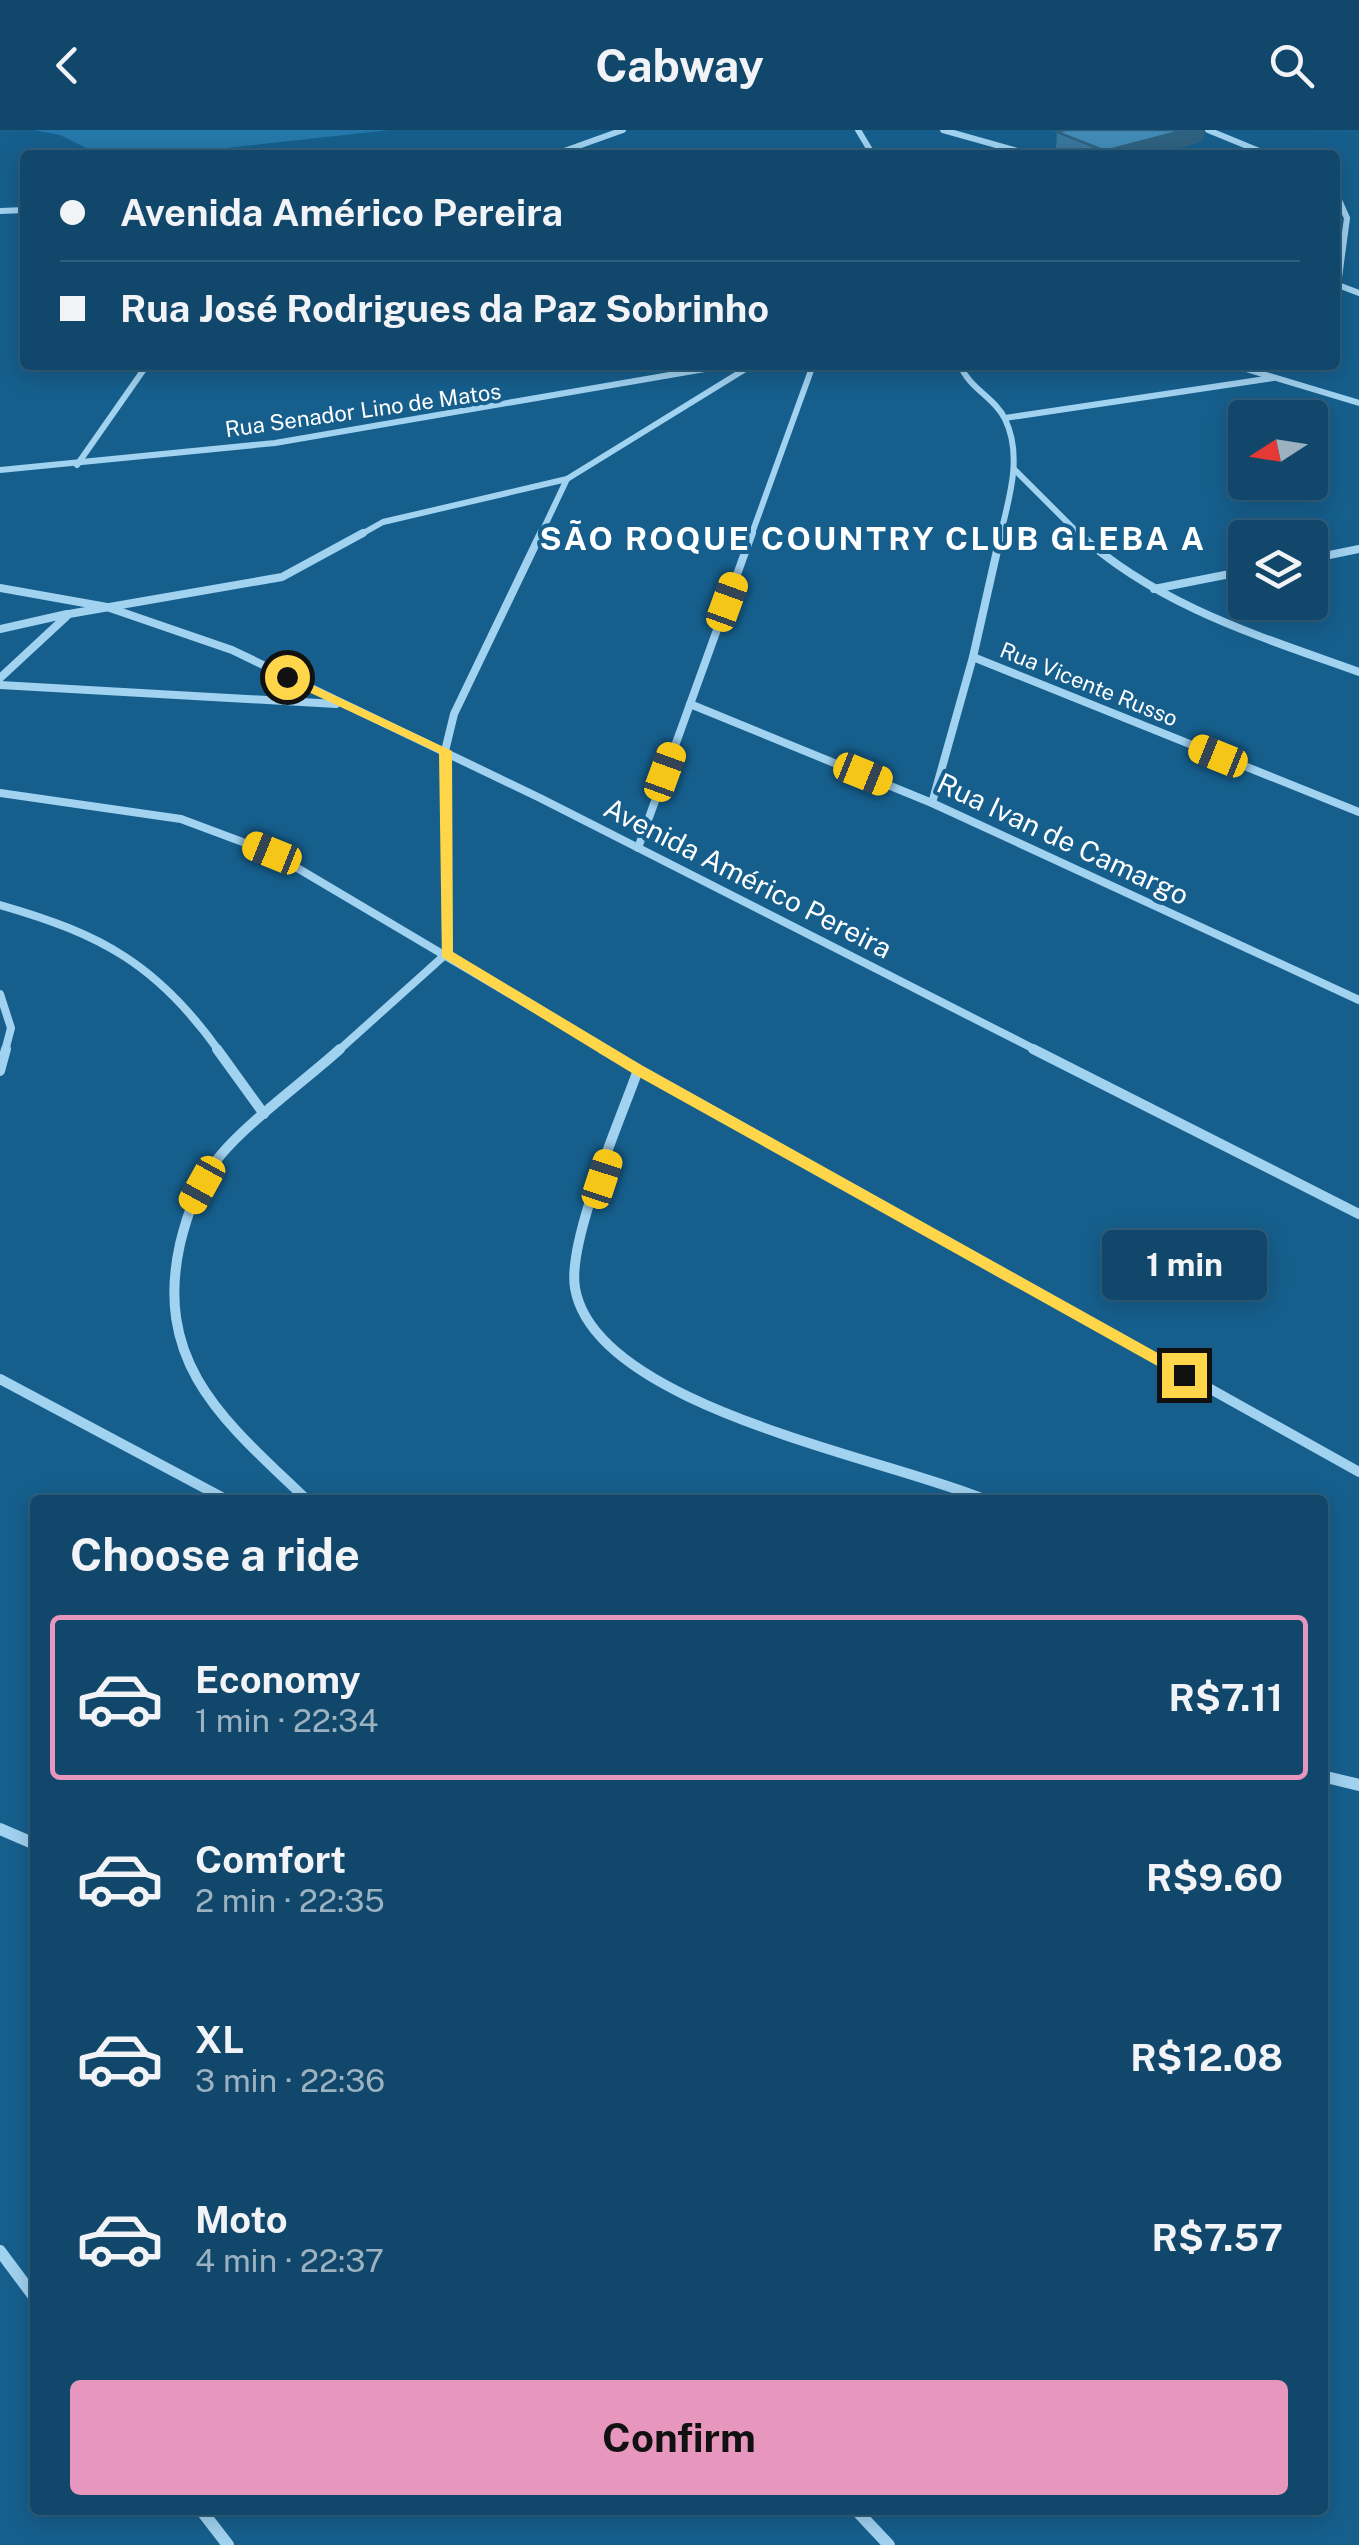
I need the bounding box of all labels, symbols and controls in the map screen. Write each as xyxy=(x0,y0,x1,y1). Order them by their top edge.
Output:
icon: back xyxy=(40,38,95,93)
icon: search xyxy=(1264,38,1319,93)
text: Cabway xyxy=(595,39,764,92)
text: Avenida Américo Pereira xyxy=(120,190,563,235)
text: Rua José Rodrigues da Paz Sobrinho xyxy=(120,286,769,331)
street label: Rua Senador Lino de Matos xyxy=(223,378,503,442)
north arrow xyxy=(1228,400,1328,500)
map controls xyxy=(1228,400,1328,620)
district label: SÃO ROQUE COUNTRY CLUB GLEBA A xyxy=(540,519,1206,557)
button: layers xyxy=(1228,520,1328,620)
car xyxy=(703,569,751,635)
street label: Rua Vicente Russo xyxy=(996,636,1182,732)
route start xyxy=(265,655,310,700)
car xyxy=(1185,731,1251,781)
car xyxy=(641,739,689,805)
car xyxy=(830,749,896,799)
street label: Rua Ivan de Camargo xyxy=(932,766,1194,911)
street label: Avenida Américo Pereira xyxy=(599,791,898,965)
car xyxy=(239,828,305,878)
car xyxy=(578,1146,626,1212)
car xyxy=(174,1151,230,1219)
callout: 1 min xyxy=(1102,1230,1266,1300)
text: 1 min xyxy=(1146,1246,1223,1283)
route end xyxy=(1162,1353,1207,1398)
text: Choose a ride xyxy=(70,1528,360,1581)
icon: car xyxy=(75,1653,165,1743)
text: Economy xyxy=(195,1657,361,1702)
text: R$7.11 xyxy=(1168,1675,1283,1720)
text: 1 min · 22:34 xyxy=(195,1702,378,1739)
icon: car xyxy=(75,1833,165,1923)
text: Comfort xyxy=(195,1837,346,1882)
text: R$9.60 xyxy=(1146,1855,1283,1900)
text: 2 min · 22:35 xyxy=(195,1882,385,1919)
icon: car xyxy=(75,2013,165,2103)
text: XL xyxy=(195,2017,244,2062)
text: R$12.08 xyxy=(1130,2035,1283,2080)
text: 3 min · 22:36 xyxy=(195,2062,385,2099)
icon: car xyxy=(75,2193,165,2283)
text: Moto xyxy=(195,2197,288,2242)
text: R$7.57 xyxy=(1152,2215,1283,2260)
text: 4 min · 22:37 xyxy=(195,2242,384,2279)
button: Confirm xyxy=(70,2380,1288,2495)

